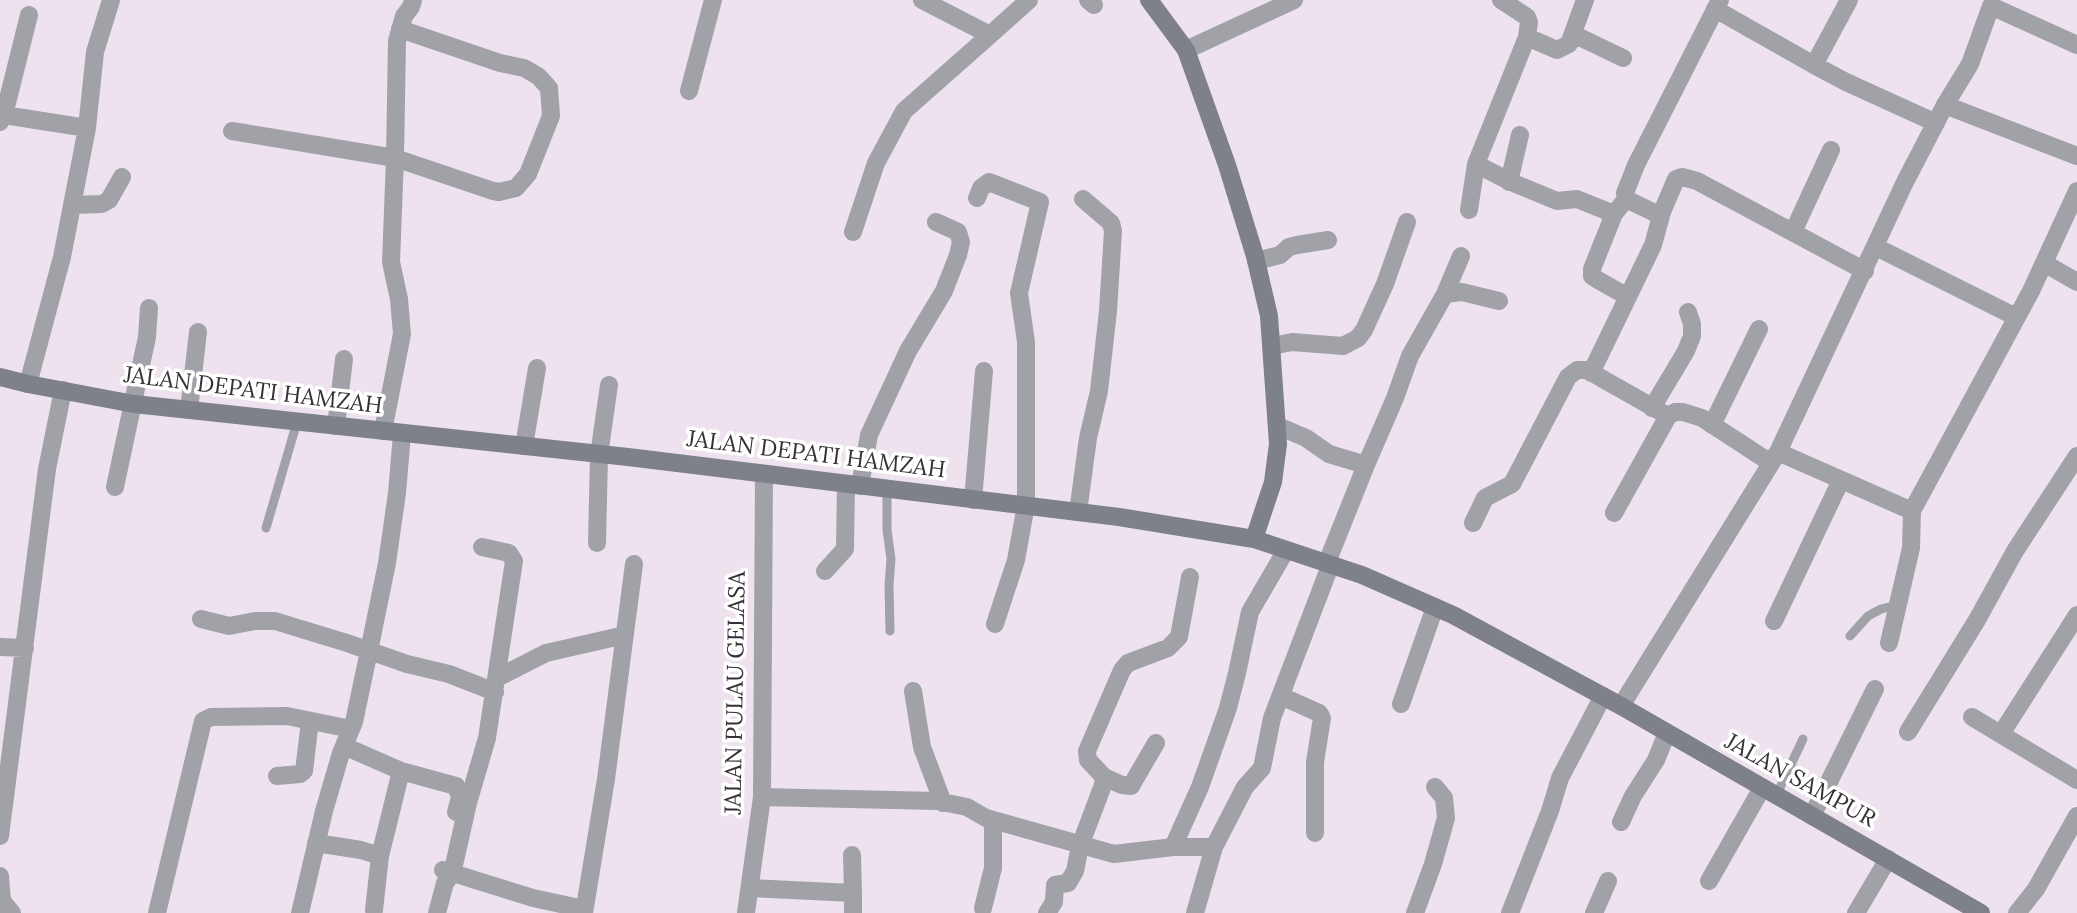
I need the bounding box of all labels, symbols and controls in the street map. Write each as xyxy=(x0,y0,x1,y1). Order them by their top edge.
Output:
street label: JALAN DEPATI HAMZAH xyxy=(122,361,384,421)
street label: JALAN DEPATI HAMZAH xyxy=(685,425,947,485)
street label: JALAN PULAU GELASA xyxy=(720,571,752,815)
street label: JALAN SAMPUR xyxy=(1720,728,1880,834)

